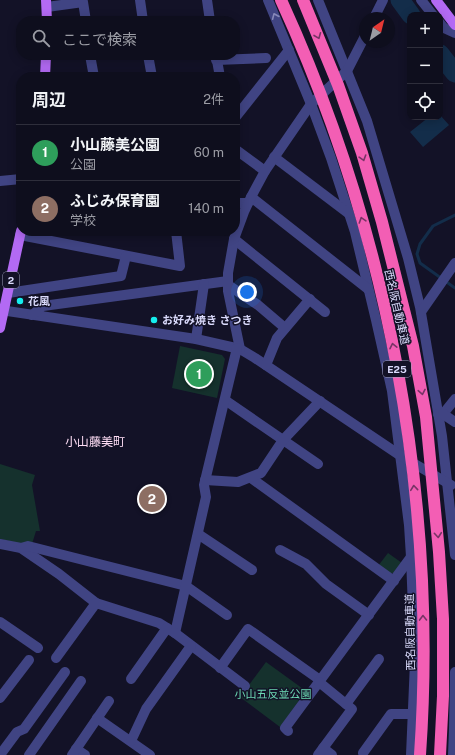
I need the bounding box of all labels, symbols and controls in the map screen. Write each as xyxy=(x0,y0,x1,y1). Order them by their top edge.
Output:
north arrow xyxy=(359,12,395,48)
map controls xyxy=(407,12,443,120)
button: + xyxy=(407,12,443,48)
one-way arrow xyxy=(271,13,279,20)
search box xyxy=(16,16,240,60)
icon: search xyxy=(30,27,52,49)
text: ここで検索 xyxy=(62,31,137,48)
one-way arrow xyxy=(314,32,322,39)
button: − xyxy=(407,48,443,84)
button: locate xyxy=(407,84,443,120)
text: 周辺 xyxy=(32,90,66,110)
text: 2件 xyxy=(203,92,224,107)
text: 小山藤美公園 xyxy=(70,136,160,153)
text: 1 xyxy=(42,145,48,160)
text: 60 m xyxy=(194,145,224,160)
one-way arrow xyxy=(358,154,367,161)
text: 公園 xyxy=(70,157,96,172)
text: ふじみ保育園 xyxy=(70,192,160,209)
text: 2 xyxy=(41,201,49,216)
text: 140 m xyxy=(188,201,224,216)
text: 学校 xyxy=(70,213,96,228)
one-way arrow xyxy=(358,216,367,223)
street label: 西名阪自動車道 xyxy=(382,268,412,346)
road number: 2 xyxy=(3,272,19,288)
your location xyxy=(237,282,257,302)
place label: 花風 xyxy=(28,295,50,307)
marker: 花風 xyxy=(15,296,25,306)
place label: お好み焼き さつき xyxy=(162,314,252,326)
marker: お好み焼き さつき xyxy=(149,315,159,325)
one-way arrow xyxy=(389,343,397,349)
pin: 1 xyxy=(186,359,212,389)
road number: E25 xyxy=(383,361,411,377)
one-way arrow xyxy=(417,389,426,395)
district label: 小山藤美町 xyxy=(65,435,125,449)
pin: 2 xyxy=(139,484,165,514)
one-way arrow xyxy=(410,485,419,491)
one-way arrow xyxy=(433,532,442,538)
street label: 西名阪自動車道 xyxy=(403,593,417,671)
one-way arrow xyxy=(419,615,427,621)
park label: 小山五反並公園 xyxy=(235,688,312,700)

